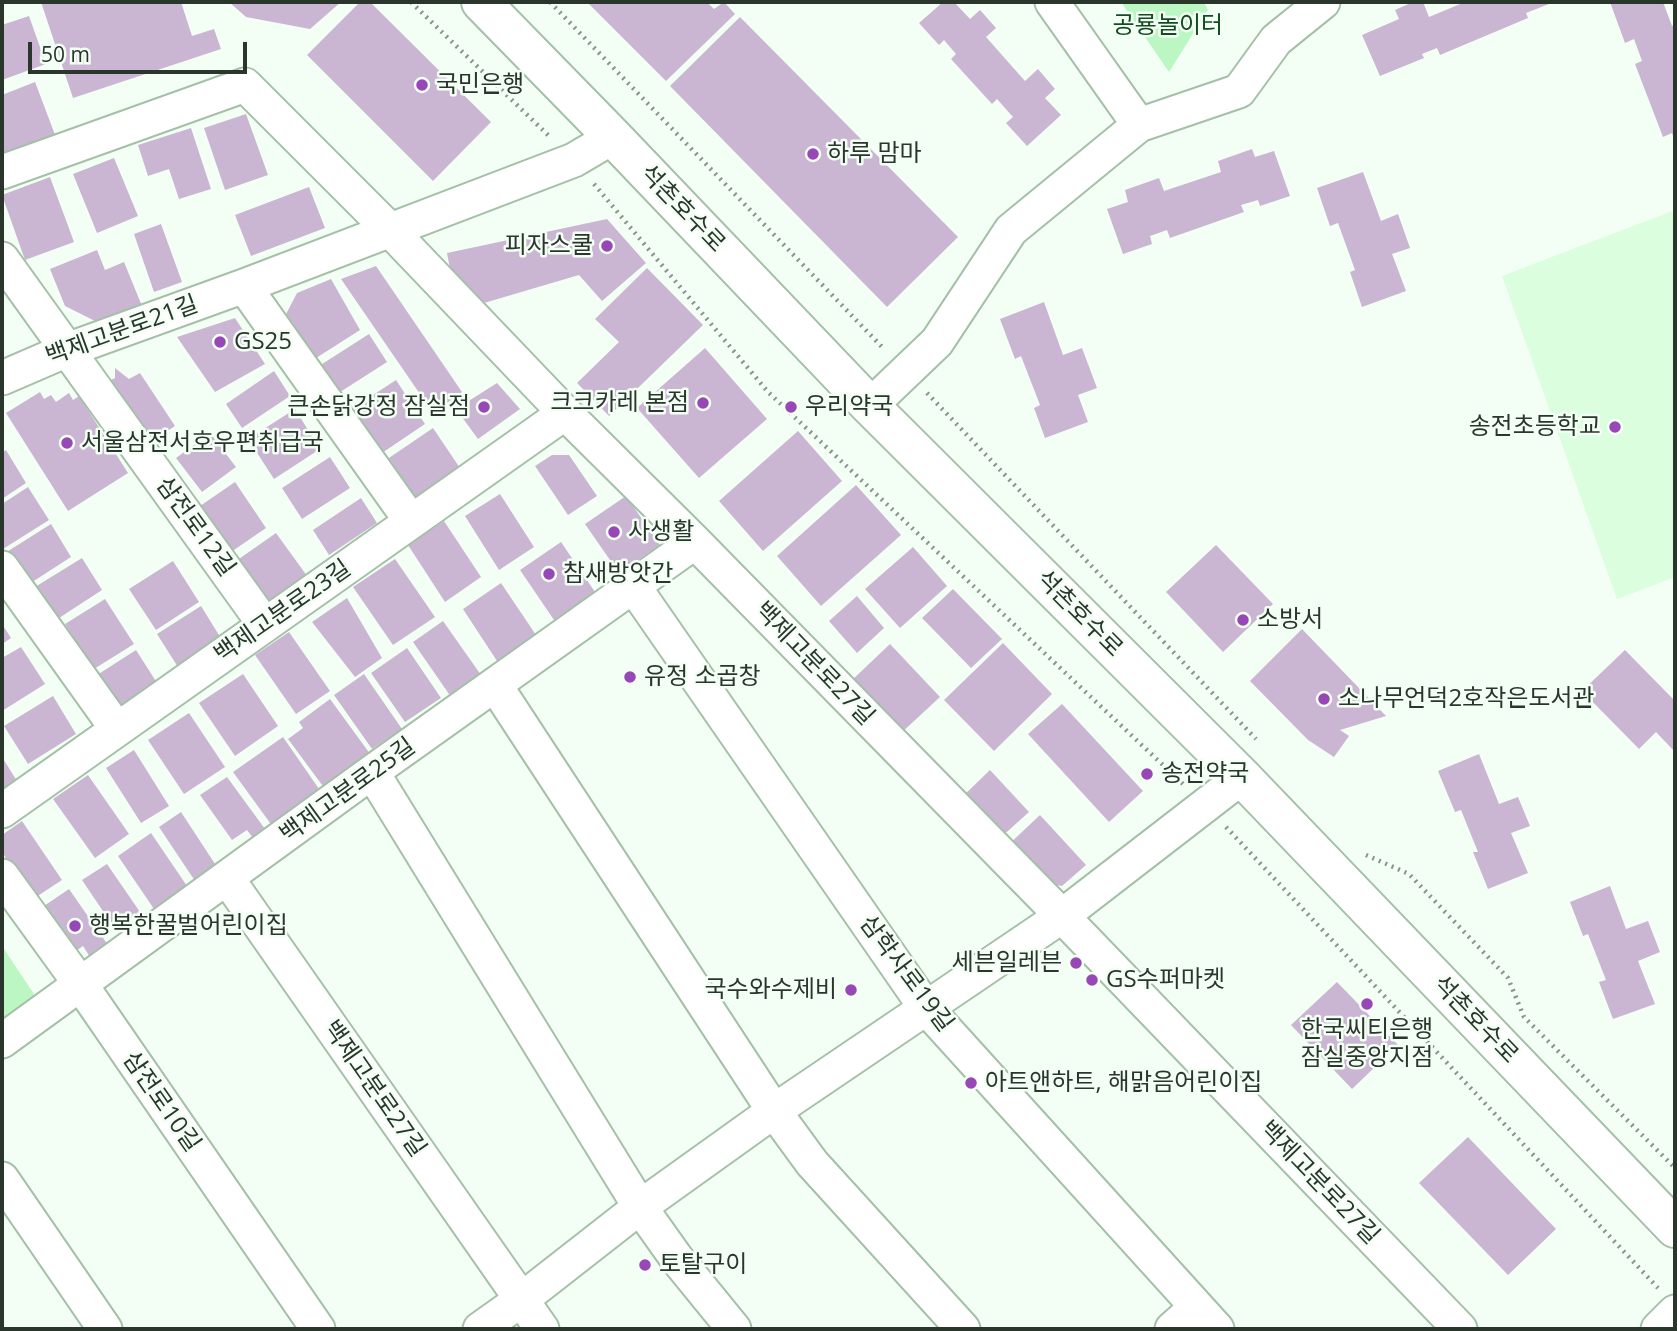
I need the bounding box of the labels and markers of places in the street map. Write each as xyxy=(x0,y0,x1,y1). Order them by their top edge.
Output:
place label: 국민은행 xyxy=(436,71,524,99)
marker: 국민은행 xyxy=(414,77,430,93)
place label: 하루 맘마 xyxy=(827,140,922,168)
marker: 하루 맘마 xyxy=(805,146,821,162)
place label: 피자스쿨 xyxy=(505,232,593,260)
marker: 피자스쿨 xyxy=(599,238,615,254)
place label: GS25 xyxy=(234,328,292,356)
marker: GS25 xyxy=(212,334,228,350)
place label: 크크카레 본점 xyxy=(550,389,689,417)
place label: 큰손닭강정 잠실점 xyxy=(287,393,470,421)
place label: 우리약국 xyxy=(805,393,893,421)
marker: 크크카레 본점 xyxy=(695,395,711,411)
marker: 큰손닭강정 잠실점 xyxy=(476,399,492,415)
marker: 우리약국 xyxy=(783,399,799,415)
place label: 송전초등학교 xyxy=(1469,413,1601,441)
marker: 송전초등학교 xyxy=(1607,419,1623,435)
place label: 서울삼전서호우편취급국 xyxy=(81,429,324,457)
marker: 서울삼전서호우편취급국 xyxy=(59,435,75,451)
place label: 사생활 xyxy=(628,518,694,546)
marker: 사생활 xyxy=(606,524,622,540)
place label: 참새방앗간 xyxy=(563,560,673,588)
marker: 참새방앗간 xyxy=(541,566,557,582)
place label: 소방서 xyxy=(1257,606,1323,634)
marker: 소방서 xyxy=(1235,612,1251,628)
place label: 유정 소곱창 xyxy=(644,663,761,691)
marker: 유정 소곱창 xyxy=(622,669,638,685)
place label: 소나무언덕2호작은도서관 xyxy=(1338,685,1595,713)
marker: 소나무언덕2호작은도서관 xyxy=(1316,691,1332,707)
place label: 송전약국 xyxy=(1161,760,1249,788)
marker: 송전약국 xyxy=(1139,766,1155,782)
place label: 행복한꿀벌어린이집 xyxy=(89,912,288,940)
marker: 행복한꿀벌어린이집 xyxy=(67,918,83,934)
place label: 세븐일레븐 xyxy=(952,949,1062,977)
marker: 세븐일레븐 xyxy=(1068,955,1084,971)
place label: GS수퍼마켓 xyxy=(1106,966,1225,994)
marker: GS수퍼마켓 xyxy=(1084,972,1100,988)
place label: 국수와수제비 xyxy=(705,976,837,1004)
marker: 국수와수제비 xyxy=(843,982,859,998)
marker: 한국씨티은행 잠실중앙지점 xyxy=(1359,996,1375,1012)
place label: 한국씨티은행 잠실중앙지점 xyxy=(1301,1016,1433,1072)
place label: 아트앤하트, 해맑음어린이집 xyxy=(985,1069,1262,1097)
marker: 아트앤하트, 해맑음어린이집 xyxy=(963,1075,979,1091)
place label: 토탈구이 xyxy=(659,1251,747,1279)
marker: 토탈구이 xyxy=(637,1257,653,1273)

